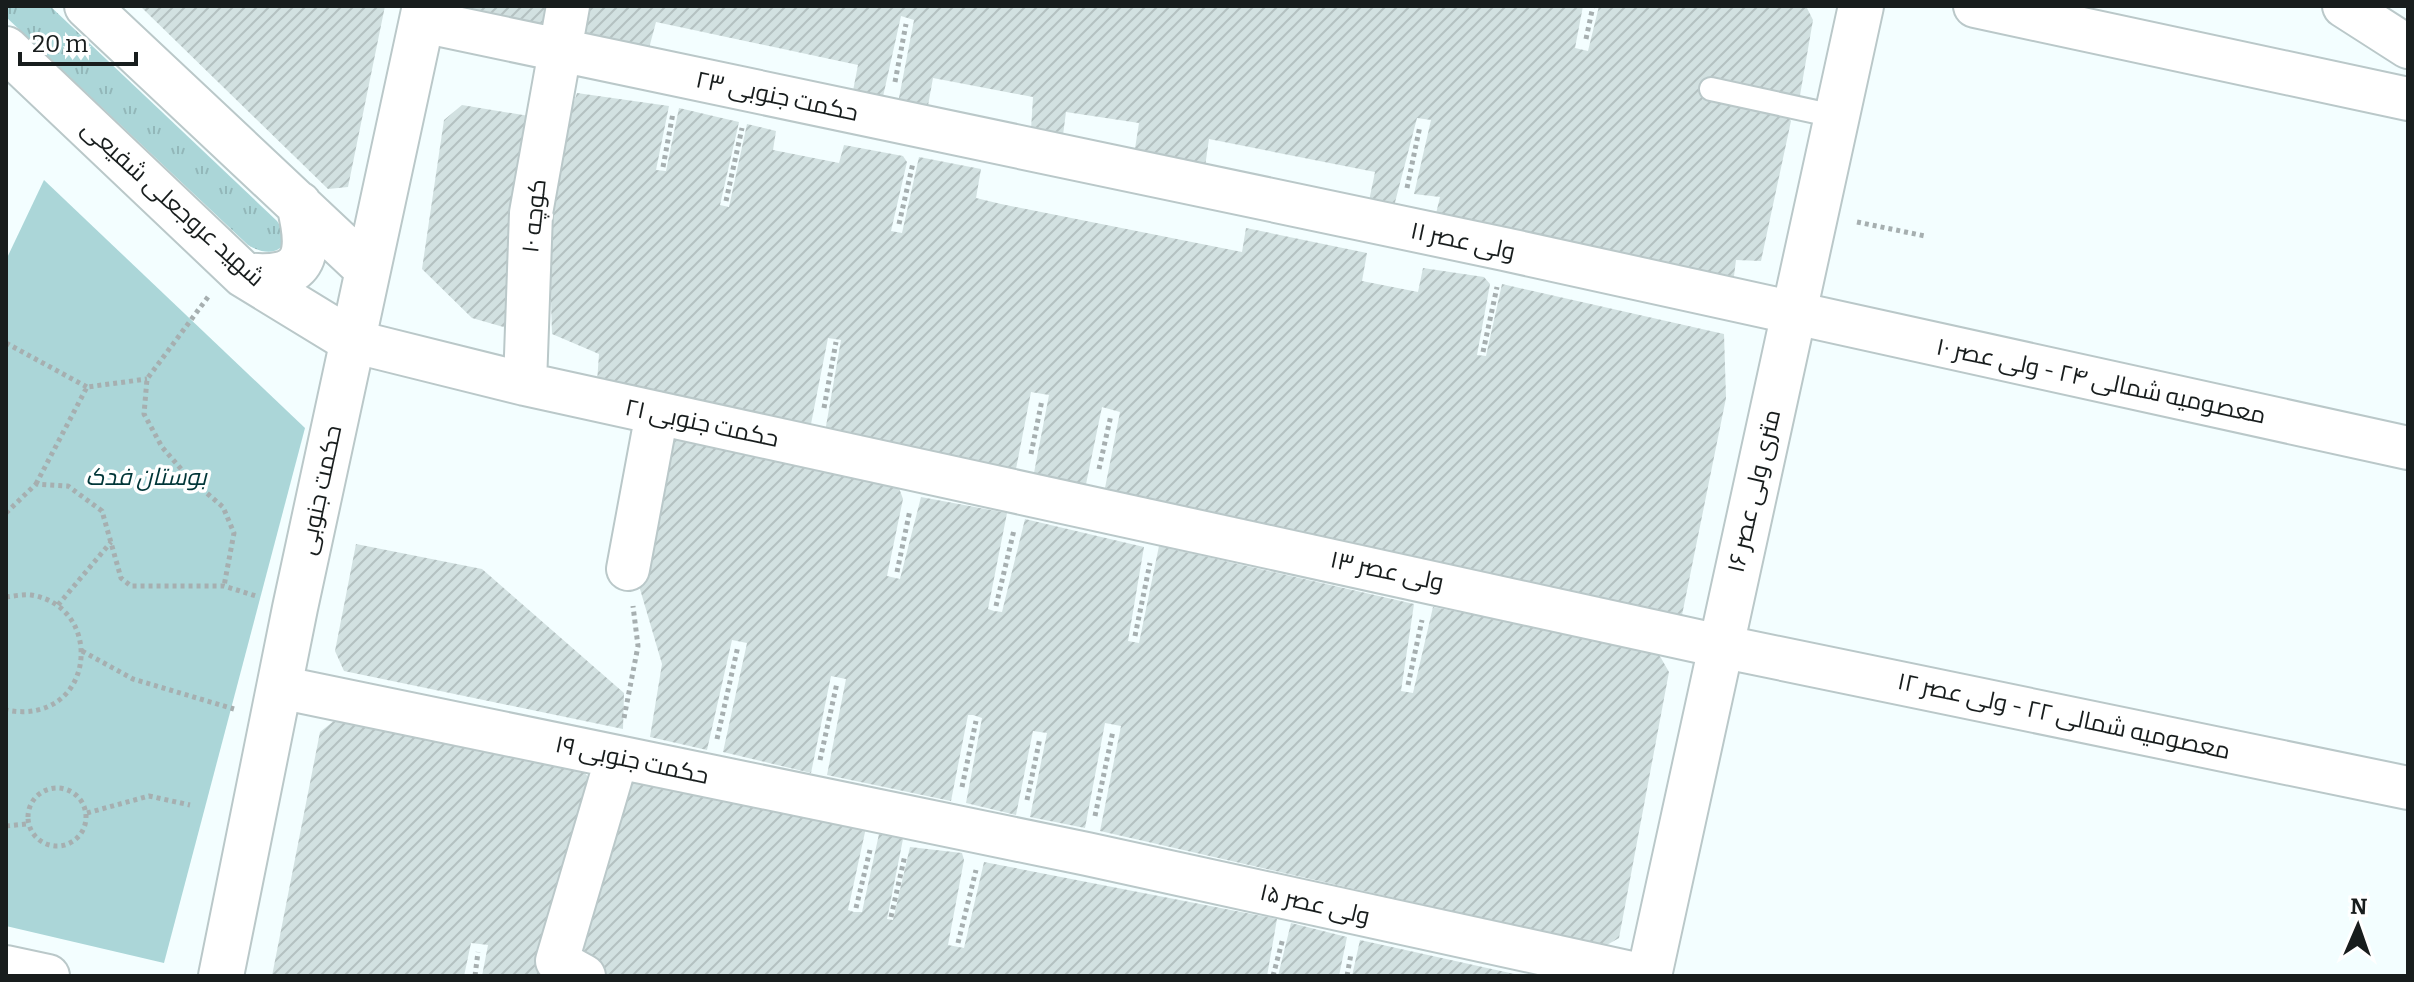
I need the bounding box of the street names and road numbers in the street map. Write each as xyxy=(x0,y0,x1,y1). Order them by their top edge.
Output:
street label: حکمت جنوبی ۲۳ xyxy=(693,65,861,127)
street label: شهید عروجعلی شفیعی xyxy=(76,114,270,292)
street label: کوچه ۱۰ xyxy=(516,178,554,255)
street label: ولی عصر ۱۱ xyxy=(1408,216,1518,266)
street label: معصومیه شمالی ۲۴ - ولی عصر ۱۰ xyxy=(1934,332,2268,430)
street label: حکمت جنوبی ۲۱ xyxy=(623,393,781,453)
street label: ۱۶ متری ولی عصر xyxy=(1722,407,1786,575)
street label: حکمت جنوبی xyxy=(293,423,347,557)
street label: ولی عصر ۱۳ xyxy=(1328,545,1446,597)
street label: معصومیه شمالی ۲۲ - ولی عصر ۱۲ xyxy=(1895,667,2233,765)
street label: حکمت جنوبی ۱۹ xyxy=(553,730,711,790)
street label: ولی عصر ۱۵ xyxy=(1257,878,1373,930)

